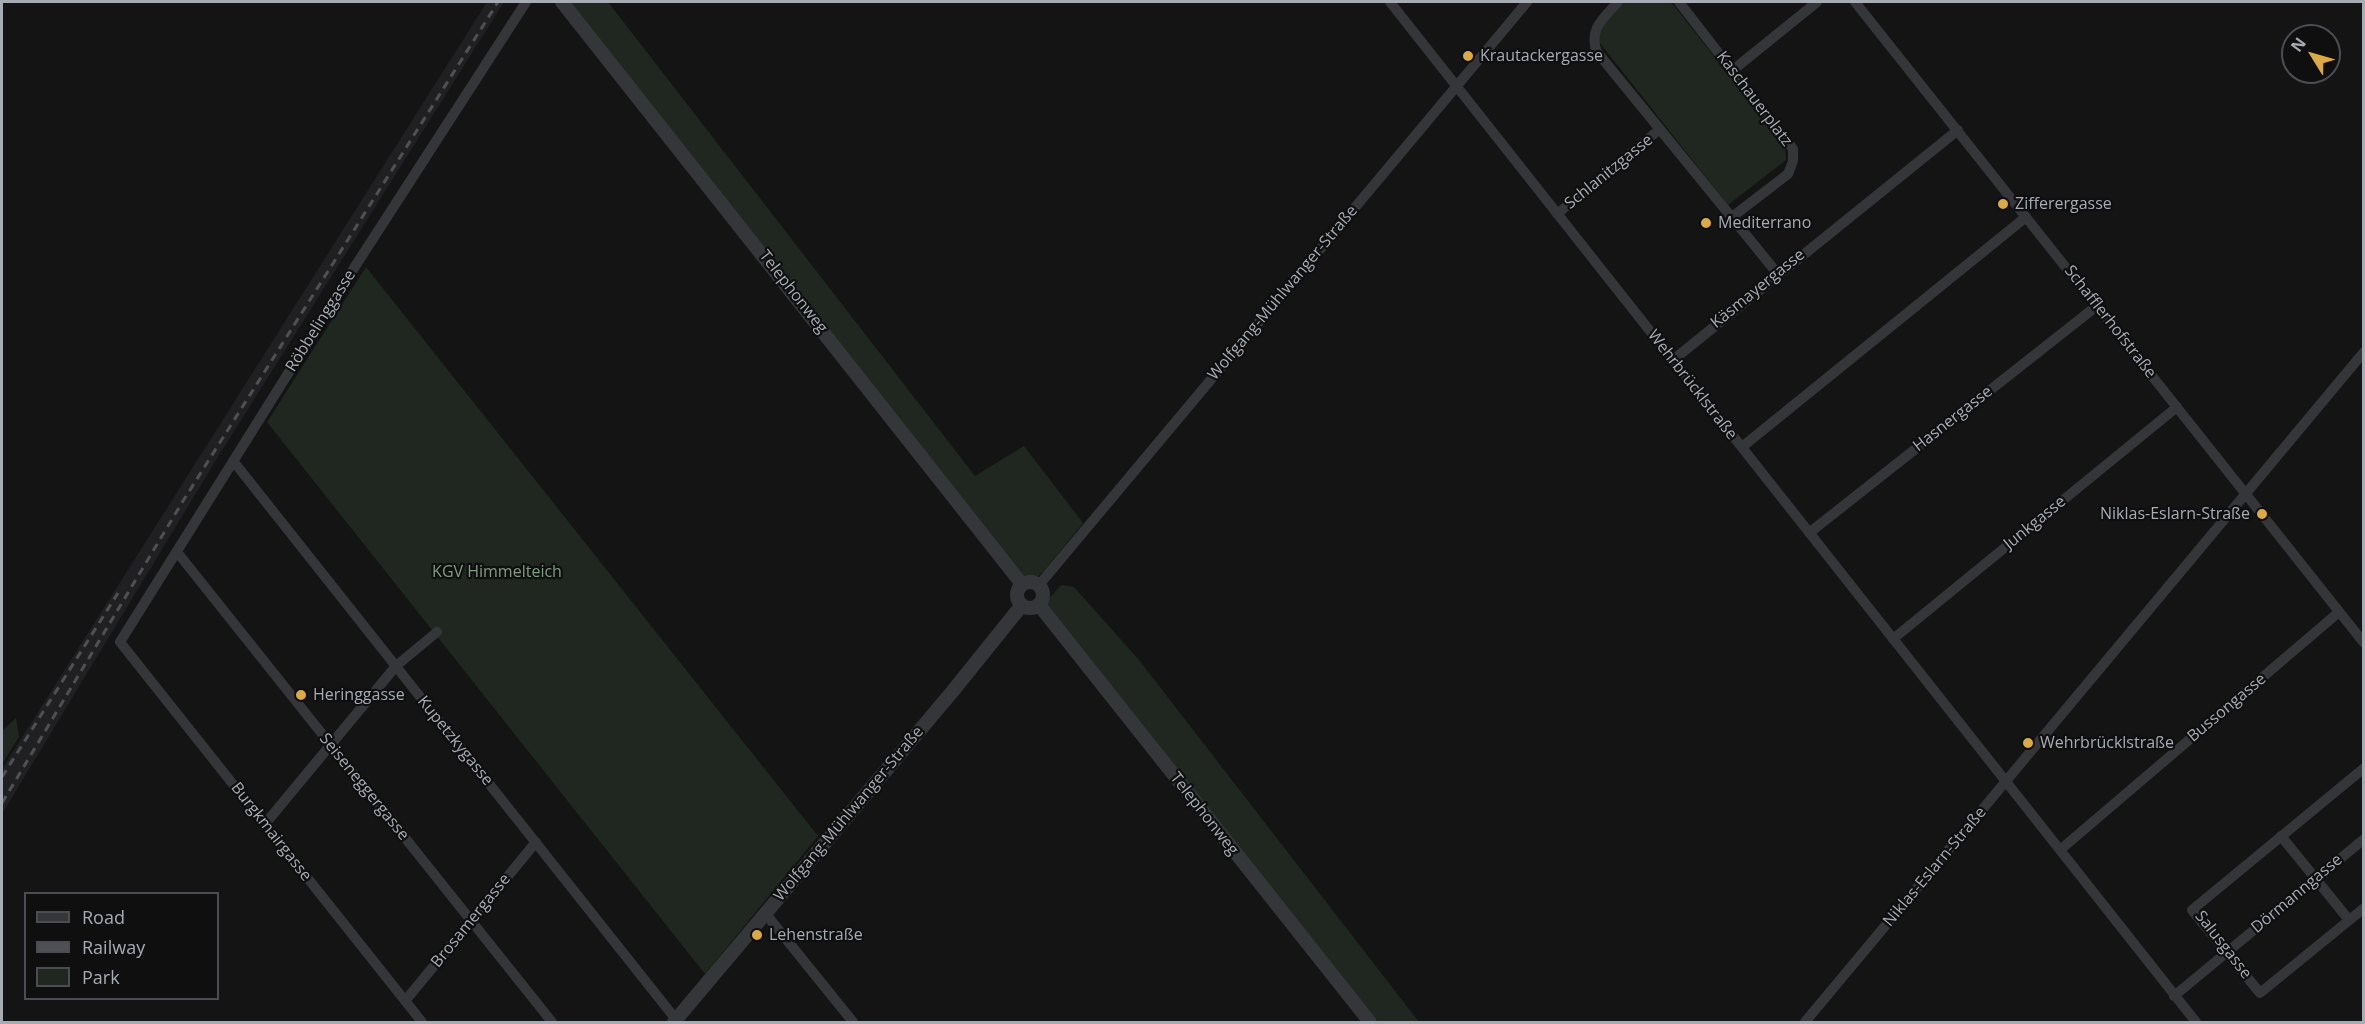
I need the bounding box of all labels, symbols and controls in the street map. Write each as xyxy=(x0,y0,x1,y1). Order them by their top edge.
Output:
north arrow xyxy=(2281,24,2341,84)
text: N xyxy=(2286,33,2311,56)
place label: Krautackergasse xyxy=(1480,46,1603,66)
street label: Kaschauerplatz xyxy=(1712,48,1796,150)
marker: Krautackergasse xyxy=(1461,49,1475,63)
street label: Schlanitzgasse xyxy=(1561,131,1657,213)
place label: Zifferergasse xyxy=(2015,194,2112,214)
marker: Zifferergasse xyxy=(1996,197,2010,211)
street label: Wolfgang-Mühlwanger-Straße xyxy=(1204,202,1362,384)
place label: Mediterrano xyxy=(1718,213,1811,233)
marker: Mediterrano xyxy=(1699,216,1713,230)
street label: Käsmayergasse xyxy=(1707,245,1809,333)
street label: Telephonweg xyxy=(755,247,831,337)
street label: Schafflerhofstraße xyxy=(2060,262,2160,382)
street label: Röbbelinggasse xyxy=(282,267,360,375)
street label: Wehrbrücklstraße xyxy=(1643,326,1741,444)
street label: Hasnergasse xyxy=(1909,382,1997,456)
street label: Junkgasse xyxy=(2000,492,2070,554)
place label: Niklas-Eslarn-Straße xyxy=(2100,504,2250,524)
marker: Niklas-Eslarn-Straße xyxy=(2255,507,2269,521)
park label: KGV Himmelteich xyxy=(432,562,562,582)
street label: Bussongasse xyxy=(2184,670,2270,746)
place label: Heringgasse xyxy=(313,685,405,705)
marker: Heringgasse xyxy=(294,688,308,702)
street label: Kupetzkygasse xyxy=(413,692,497,790)
street label: Wolfgang-Mühlwanger-Straße xyxy=(770,723,928,905)
street label: Seiseneggergasse xyxy=(315,730,413,844)
place label: Wehrbrücklstraße xyxy=(2040,733,2174,753)
marker: Wehrbrücklstraße xyxy=(2021,736,2035,750)
street label: Telephonweg xyxy=(1166,769,1242,859)
street label: Burgkmairgasse xyxy=(227,779,315,885)
street label: Niklas-Eslarn-Straße xyxy=(1879,803,1991,931)
street label: Dörmanngasse xyxy=(2248,850,2346,938)
street label: Brosamergasse xyxy=(427,870,515,972)
legend xyxy=(24,892,219,1000)
text: Road xyxy=(82,905,125,929)
street label: Salusgasse xyxy=(2191,907,2255,983)
place label: Lehenstraße xyxy=(769,925,863,945)
marker: Lehenstraße xyxy=(750,928,764,942)
text: Railway xyxy=(82,935,145,959)
text: Park xyxy=(82,965,120,989)

